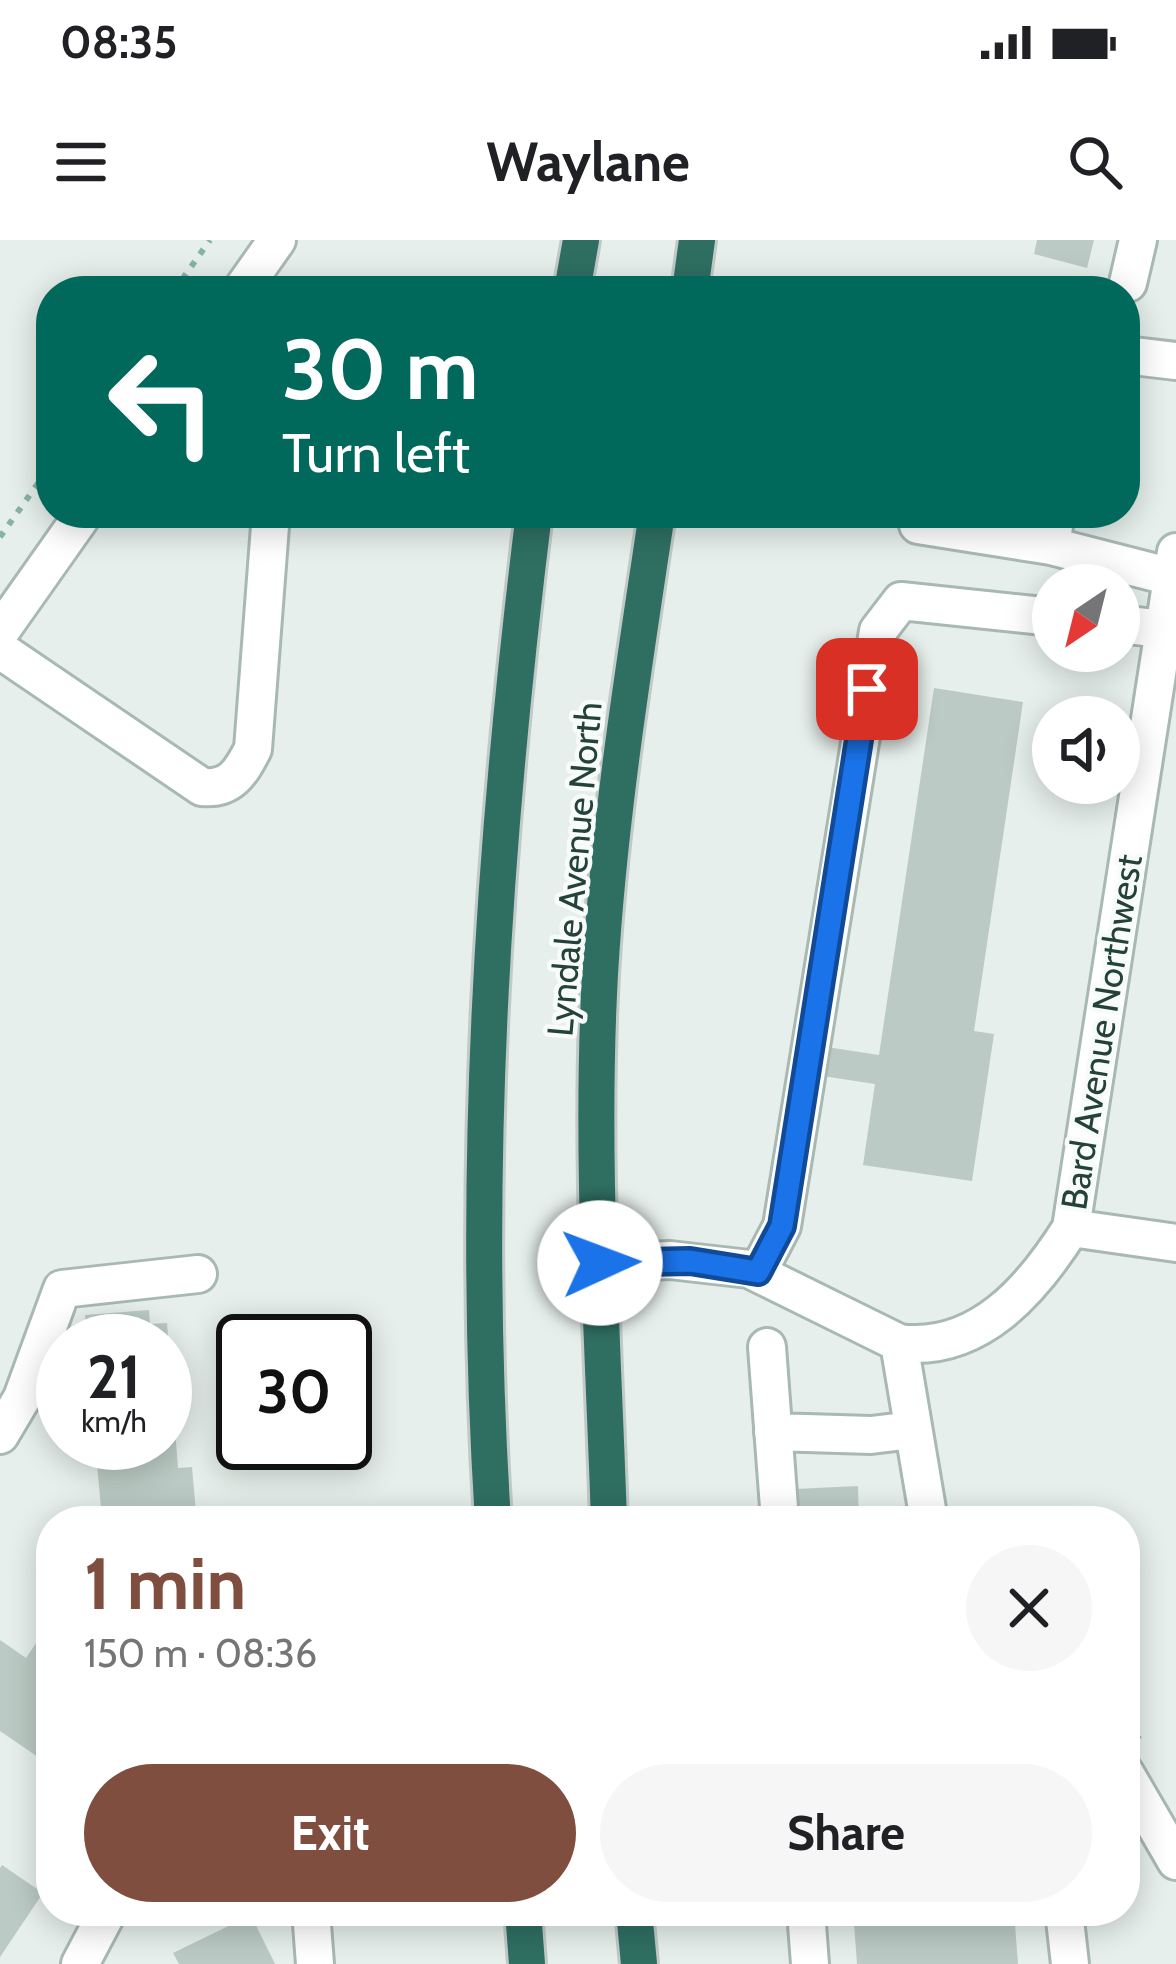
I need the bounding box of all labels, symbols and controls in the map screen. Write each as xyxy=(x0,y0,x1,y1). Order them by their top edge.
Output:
text: 08:35 xyxy=(60,15,177,69)
icon: menu xyxy=(48,129,114,195)
text: Waylane xyxy=(486,129,690,195)
icon: search xyxy=(1062,129,1128,195)
text: 30 m xyxy=(282,318,478,420)
icon: left xyxy=(84,324,240,480)
text: Turn left xyxy=(282,420,470,486)
north arrow xyxy=(1032,564,1140,672)
map controls xyxy=(1032,564,1140,804)
pin xyxy=(816,638,918,740)
icon: arrive xyxy=(834,656,900,722)
button: sound xyxy=(1032,696,1140,804)
street label: Lyndale Avenue North xyxy=(537,700,611,1038)
street label: Bard Avenue Northwest xyxy=(1051,851,1151,1213)
position arrow xyxy=(537,1200,663,1326)
speed limit sign: 30 xyxy=(216,1314,372,1470)
text: 21 xyxy=(87,1340,141,1413)
text: km/h xyxy=(81,1403,147,1440)
text: 1 min xyxy=(84,1540,246,1627)
button: close xyxy=(966,1545,1092,1671)
text: 150 m · 08:36 xyxy=(84,1629,317,1677)
button: Exit xyxy=(84,1764,576,1902)
button: Share xyxy=(600,1764,1092,1902)

